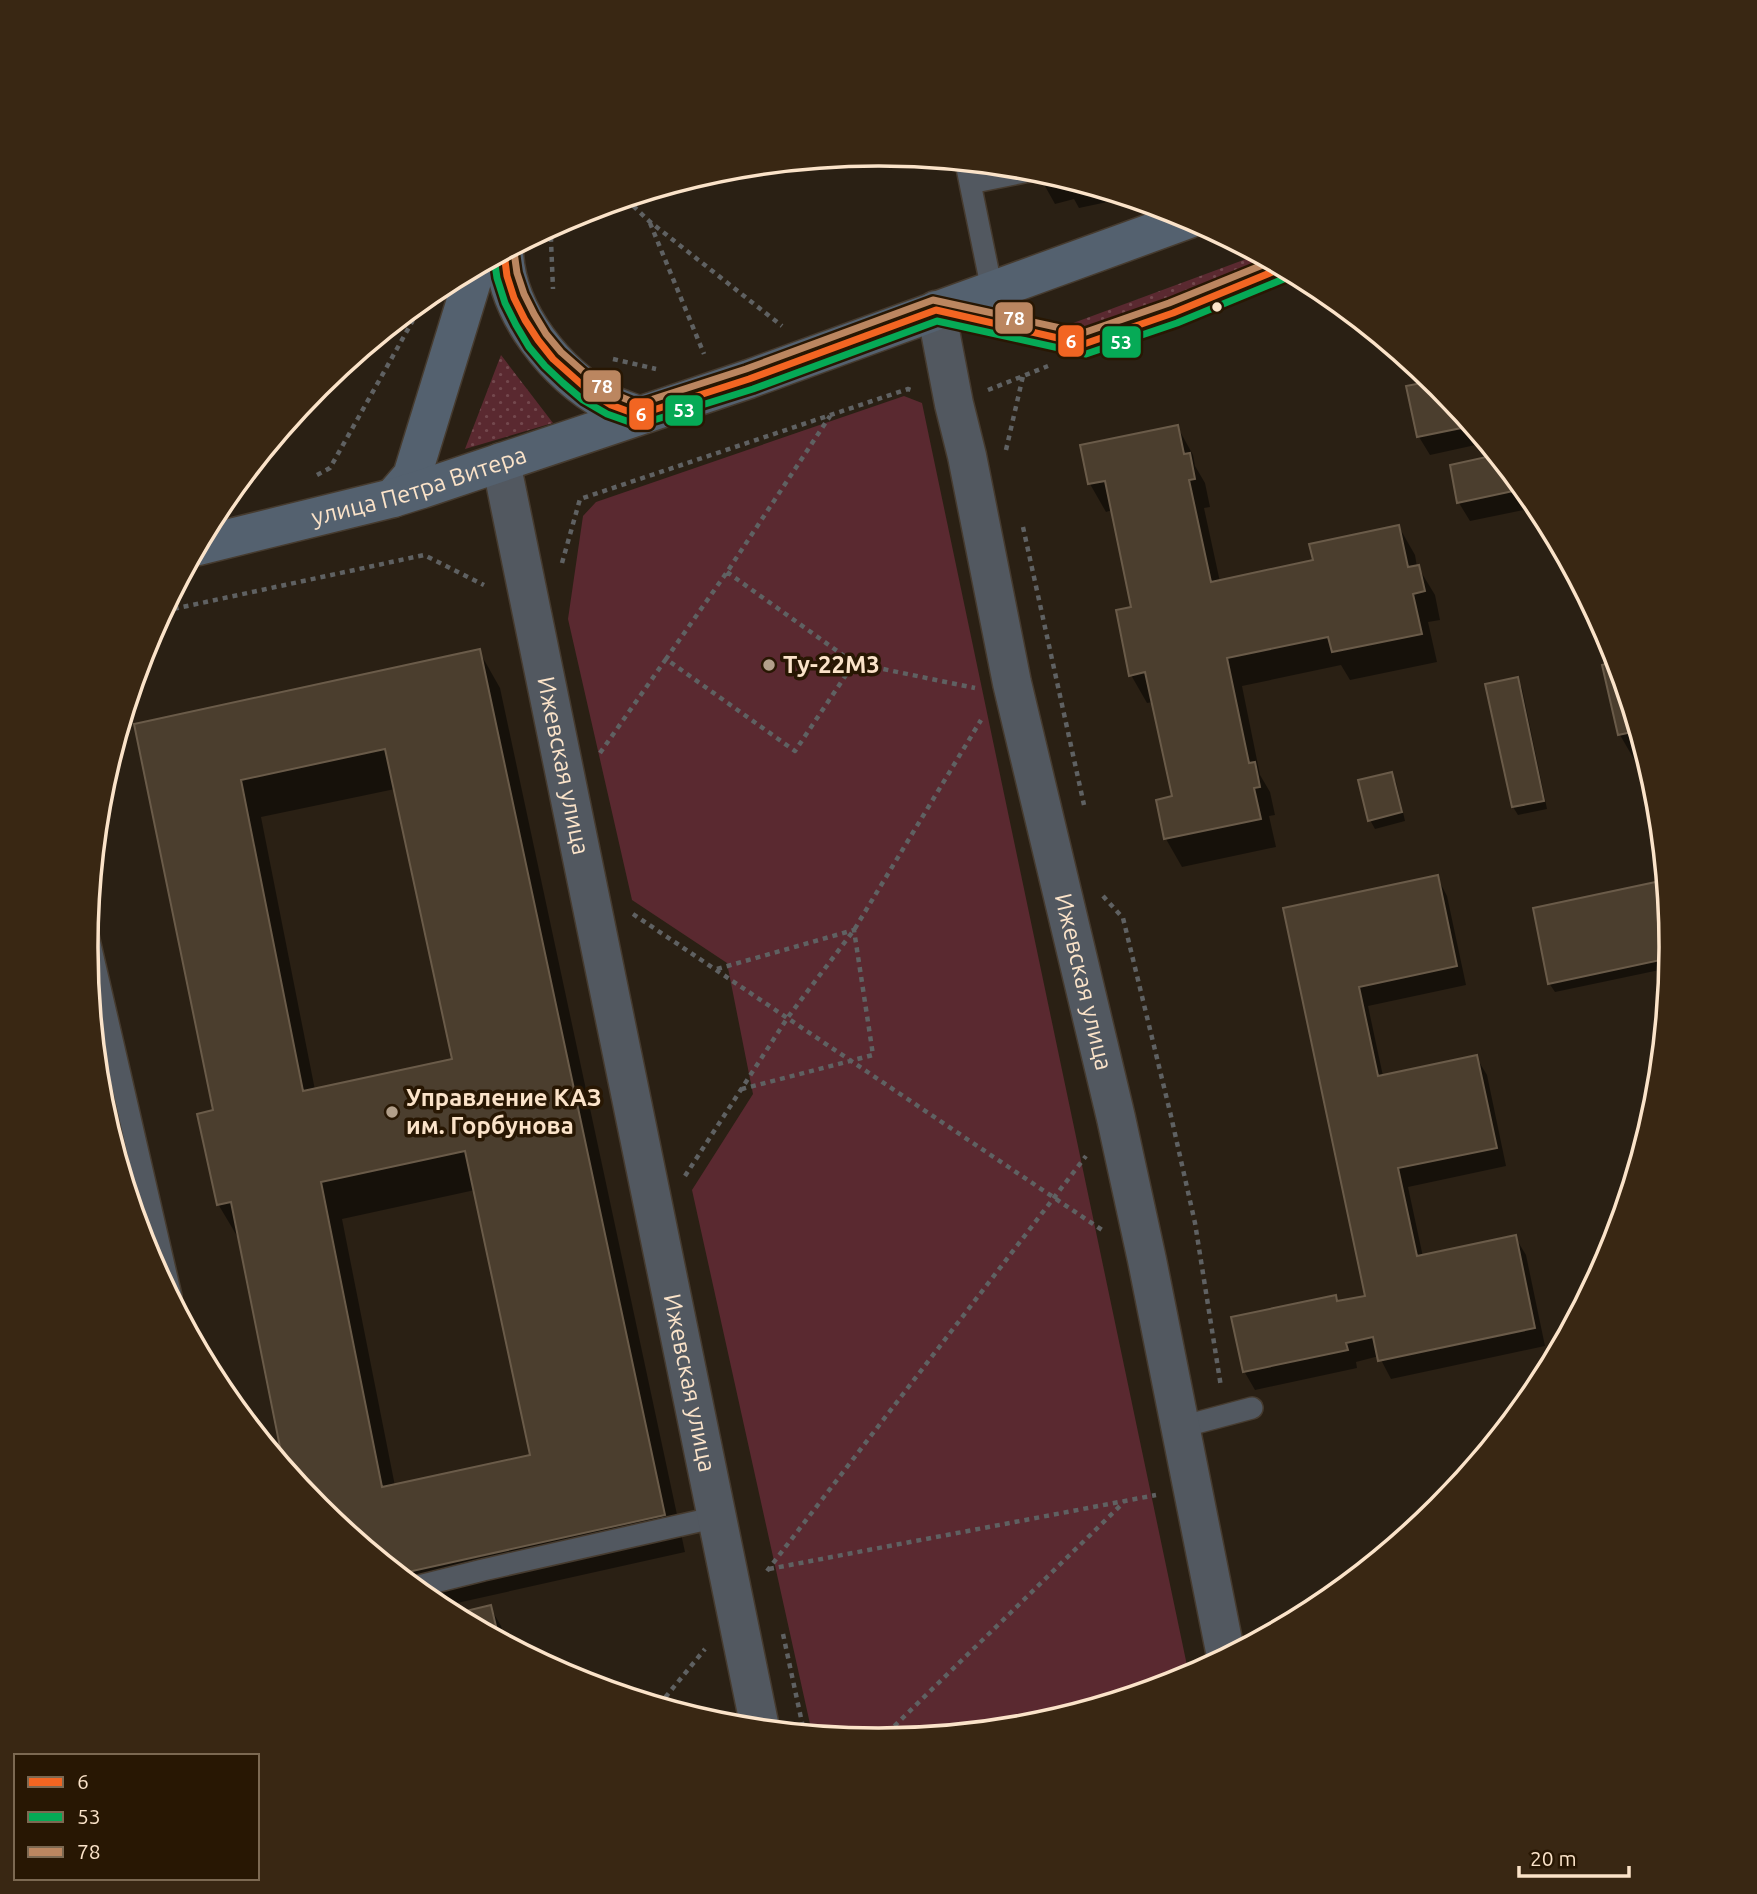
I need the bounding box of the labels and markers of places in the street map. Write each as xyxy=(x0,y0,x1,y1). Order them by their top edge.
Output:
unlabelled marker xyxy=(1210,300,1224,314)
place label: Ту-22М3 xyxy=(783,651,880,678)
marker: Ту-22М3 xyxy=(761,657,777,673)
place label: Управление КАЗ им. Горбунова xyxy=(406,1084,601,1139)
marker: Управление КАЗ им. Горбунова xyxy=(384,1104,400,1120)

